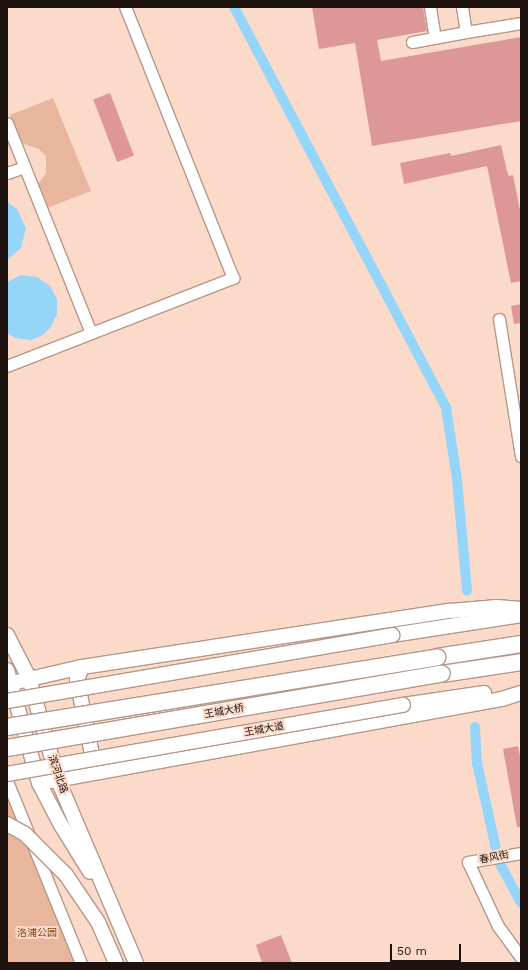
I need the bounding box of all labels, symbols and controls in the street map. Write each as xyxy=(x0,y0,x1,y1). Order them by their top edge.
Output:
street label: 王城大桥 xyxy=(203,702,245,720)
street label: 王城大道 xyxy=(243,720,285,738)
street label: 滨河北路 xyxy=(46,753,70,795)
street label: 春风街 xyxy=(478,848,510,866)
park label: 洛浦公园 xyxy=(17,927,57,939)
scale bar xyxy=(392,936,463,962)
text: 50 m xyxy=(397,944,427,958)

